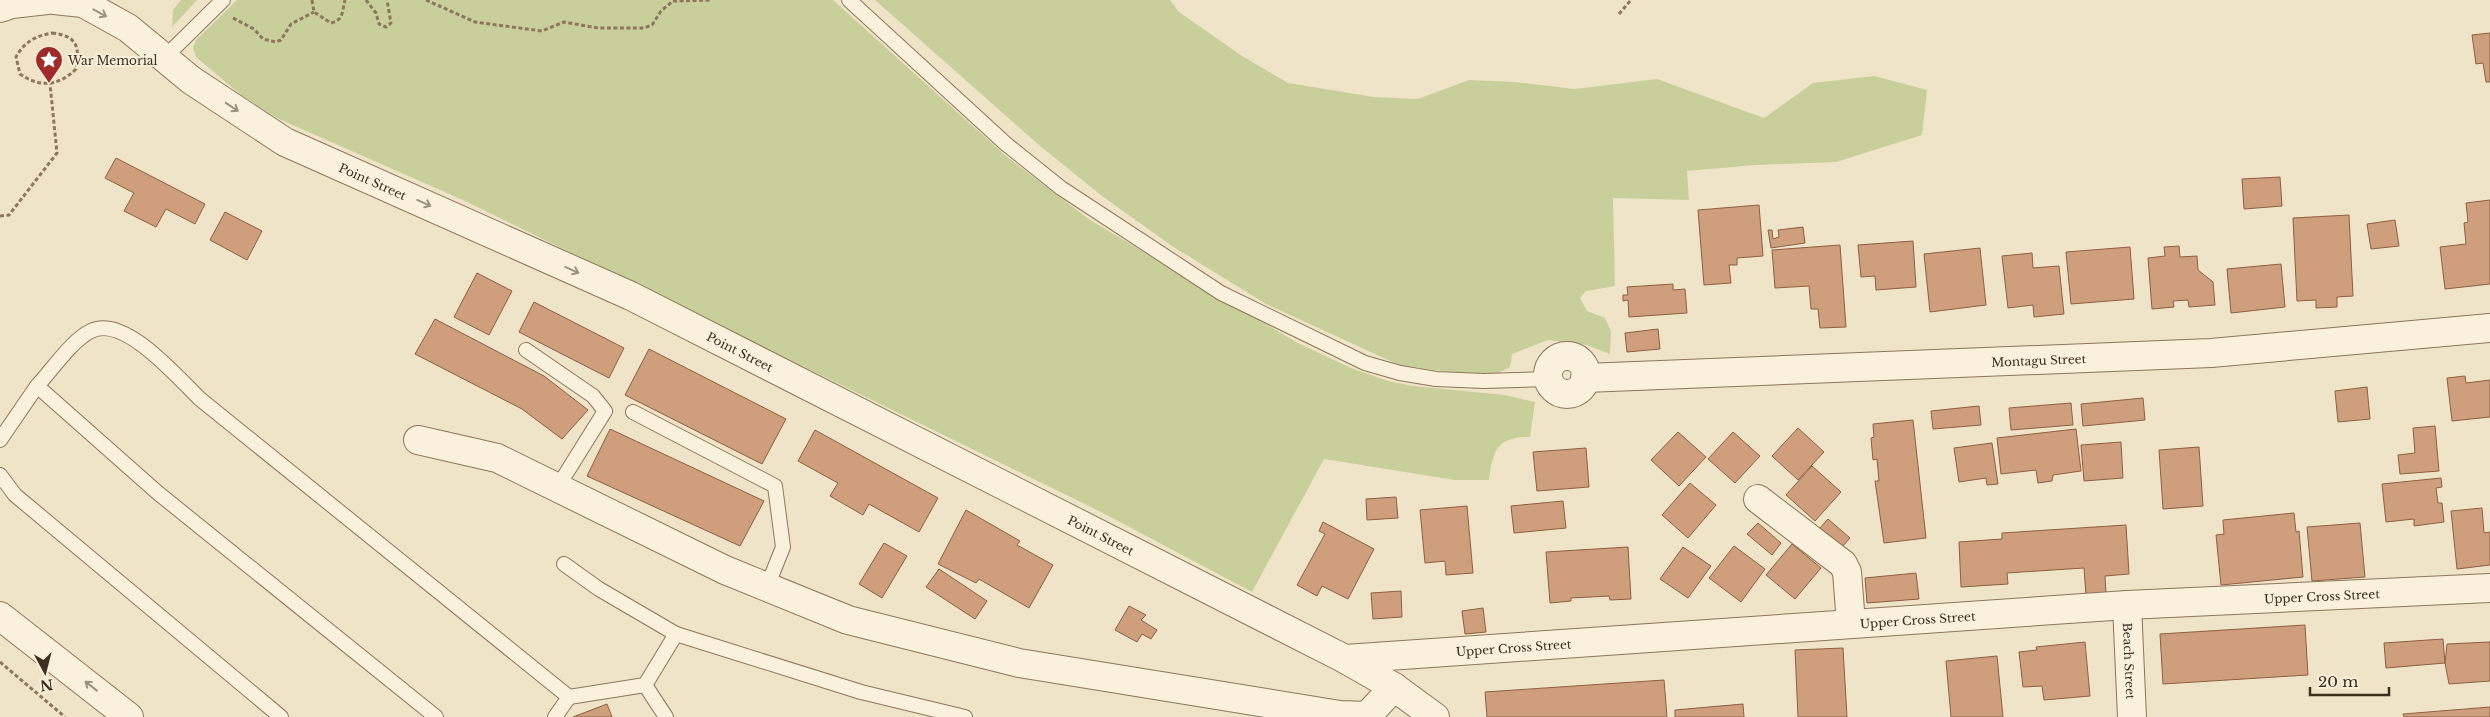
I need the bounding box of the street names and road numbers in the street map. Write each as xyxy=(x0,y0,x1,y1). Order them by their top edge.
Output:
street label: Point Street xyxy=(337,160,409,203)
street label: Point Street xyxy=(704,328,776,375)
street label: Montagu Street xyxy=(1991,350,2087,369)
street label: Point Street xyxy=(1065,512,1137,558)
street label: Upper Cross Street xyxy=(2264,586,2381,606)
street label: Upper Cross Street xyxy=(1859,608,1976,631)
street label: Beach Street xyxy=(2120,622,2139,700)
street label: Upper Cross Street xyxy=(1455,636,1572,659)

